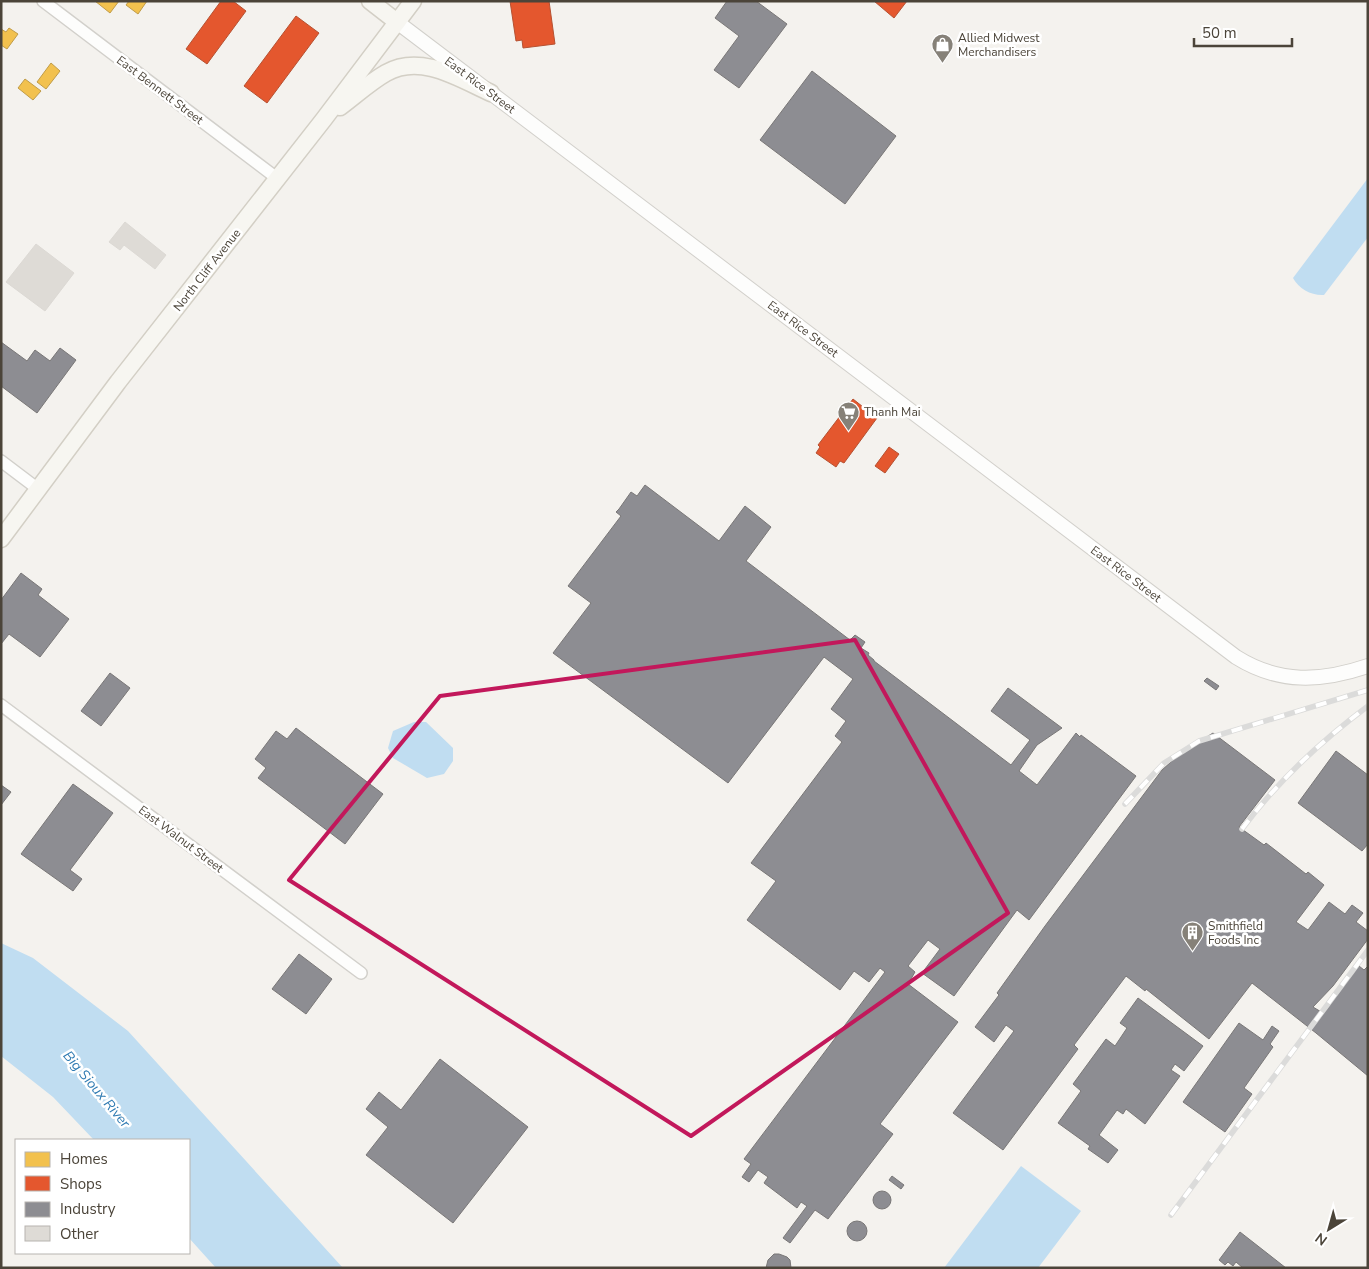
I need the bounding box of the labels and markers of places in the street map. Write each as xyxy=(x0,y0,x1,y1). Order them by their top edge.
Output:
place label: Allied Midwest Merchandisers xyxy=(958,30,1040,60)
shop icon: Allied Midwest Merchandisers xyxy=(930,33,954,64)
supermarket icon: Thanh Mai xyxy=(836,400,860,431)
place label: Thanh Mai xyxy=(864,404,921,420)
place label: Smithfield Foods Inc xyxy=(1208,918,1263,948)
building icon: Smithfield Foods Inc xyxy=(1180,921,1204,952)

